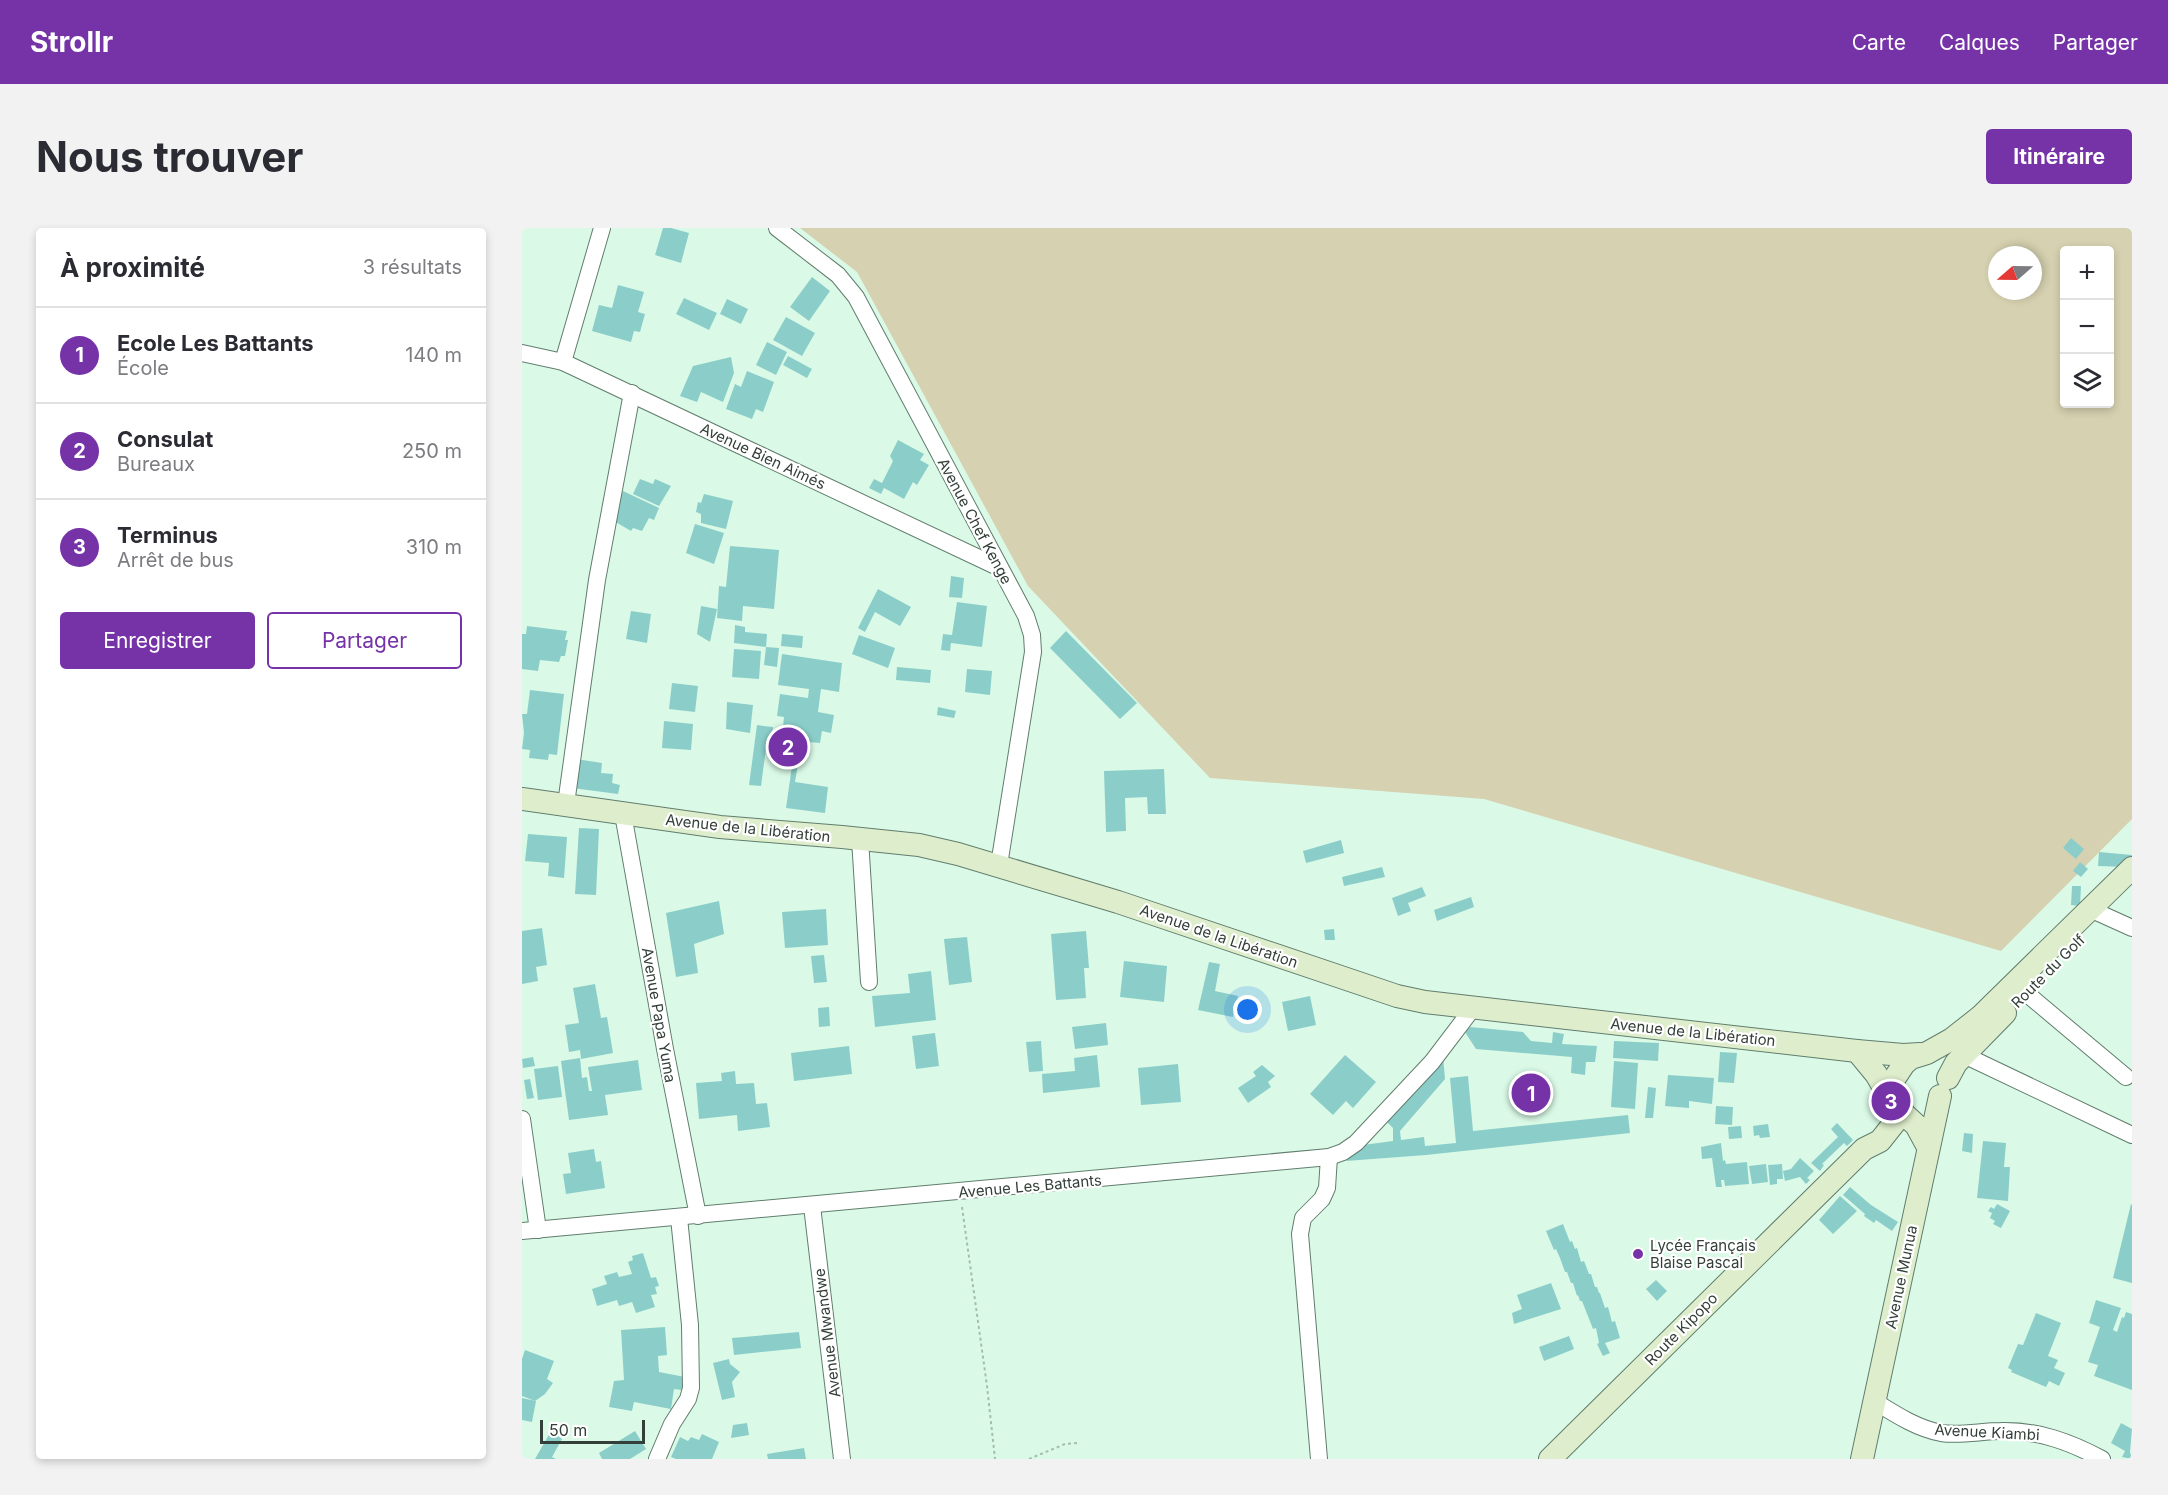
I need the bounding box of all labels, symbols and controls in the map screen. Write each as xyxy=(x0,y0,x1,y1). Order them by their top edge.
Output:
text: Strollr xyxy=(30,25,113,59)
text: Carte xyxy=(1852,30,1906,55)
text: Calques xyxy=(1939,30,2020,55)
text: Partager xyxy=(2053,30,2138,55)
button: Itinéraire xyxy=(1986,129,2132,184)
text: Nous trouver xyxy=(36,131,303,182)
north arrow xyxy=(1988,246,2042,300)
map controls xyxy=(2060,246,2114,408)
button: + xyxy=(2060,246,2114,300)
text: À proximité xyxy=(60,252,205,283)
text: 3 résultats xyxy=(363,255,462,279)
button: − xyxy=(2060,300,2114,354)
text: Ecole Les Battants xyxy=(117,330,314,356)
text: 1 xyxy=(75,343,84,367)
text: 140 m xyxy=(405,343,462,367)
button: layers xyxy=(2060,354,2114,408)
text: École xyxy=(117,356,169,380)
street label: Avenue Bien Aimés xyxy=(697,419,829,493)
text: Consulat xyxy=(117,426,213,452)
text: 2 xyxy=(73,439,86,463)
text: 250 m xyxy=(402,439,462,463)
text: Bureaux xyxy=(117,452,195,476)
street label: Avenue Chef Kenge xyxy=(934,455,1016,587)
text: Terminus xyxy=(117,522,218,548)
text: 3 xyxy=(73,535,86,559)
text: 310 m xyxy=(406,535,462,559)
text: Arrêt de bus xyxy=(117,548,234,572)
button: Enregistrer xyxy=(60,612,255,669)
button: Partager xyxy=(267,612,462,669)
pin: 2 xyxy=(768,724,808,770)
street label: Avenue de la Libération xyxy=(665,810,831,846)
street label: Avenue de la Libération xyxy=(1138,900,1300,972)
street label: Route du Golf xyxy=(2007,930,2089,1012)
street label: Avenue Papa Yuma xyxy=(638,946,680,1084)
your location xyxy=(1233,995,1262,1024)
street label: Avenue de la Libération xyxy=(1610,1014,1776,1050)
pin: 1 xyxy=(1512,1070,1550,1116)
pin: 3 xyxy=(1872,1078,1910,1124)
street label: Avenue Les Battants xyxy=(957,1170,1103,1202)
street label: Avenue Munua xyxy=(1881,1223,1921,1331)
place label: Lycée Français Blaise Pascal xyxy=(1650,1236,1756,1272)
marker: Lycée Français Blaise Pascal xyxy=(1631,1247,1645,1261)
street label: Avenue Mwandwe xyxy=(810,1267,844,1399)
street label: Route Kipopo xyxy=(1641,1289,1721,1369)
scale bar xyxy=(540,1417,645,1444)
text: 50 m xyxy=(549,1420,587,1440)
street label: Avenue Kiambi xyxy=(1934,1420,2040,1444)

